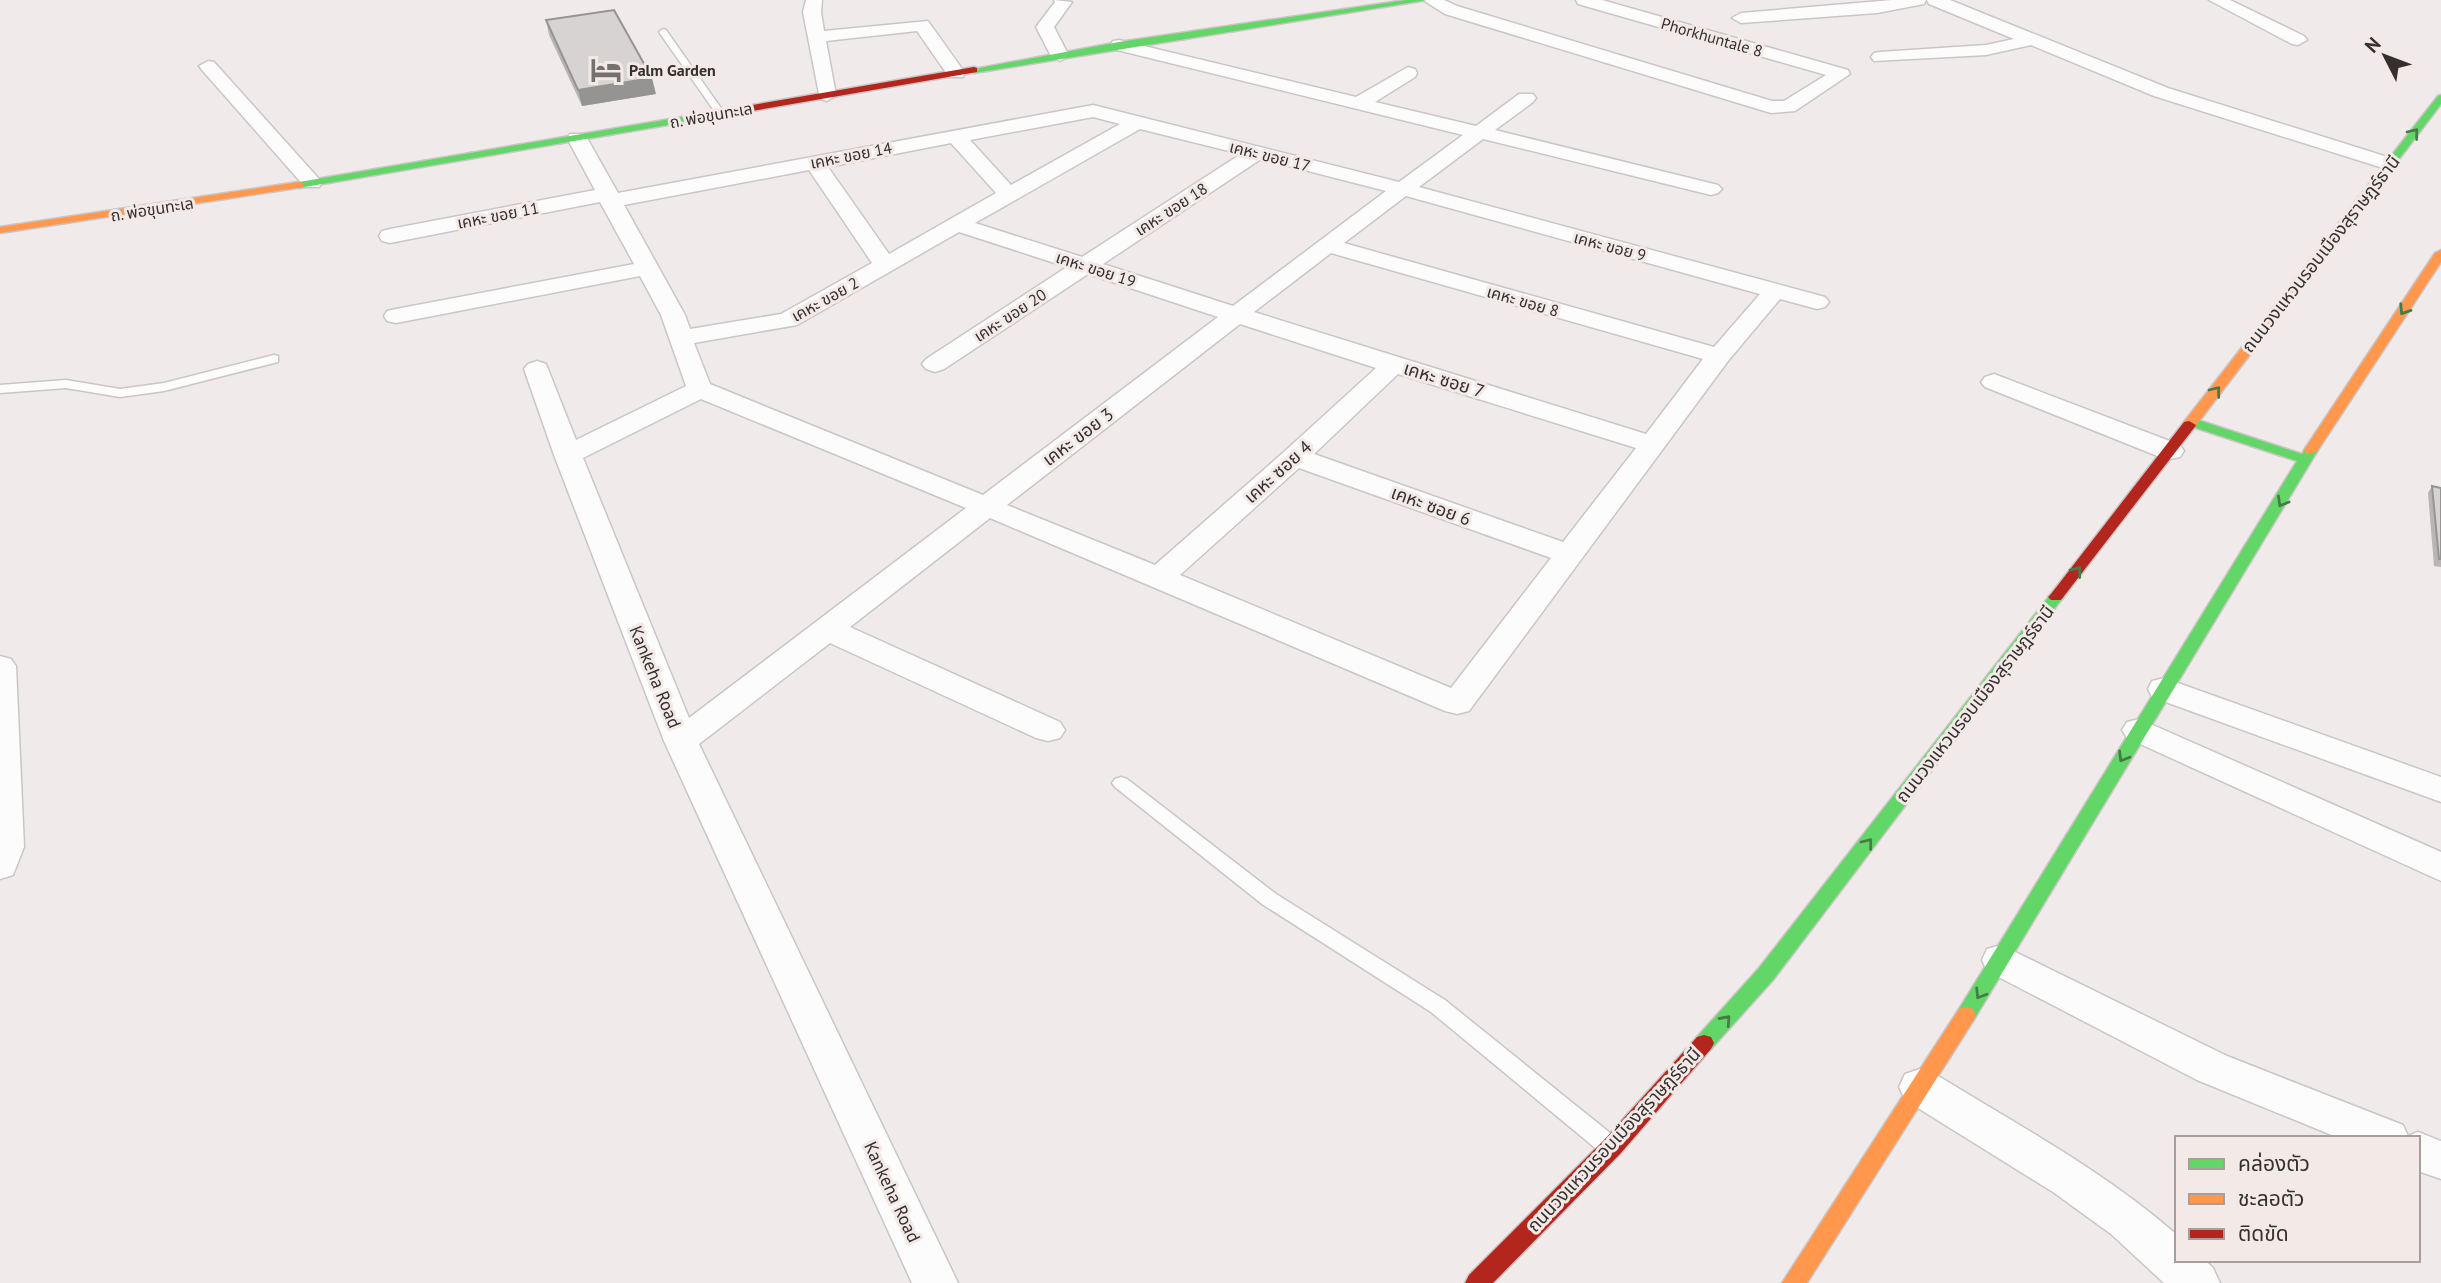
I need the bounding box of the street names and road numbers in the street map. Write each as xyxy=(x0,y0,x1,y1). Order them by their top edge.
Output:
street label: Phorkhuntale 8 xyxy=(1659,13,1765,61)
street label: ถ. พ่อขุนทะเล xyxy=(668,98,754,132)
street label: เคหะ ขอย 17 xyxy=(1228,136,1312,176)
street label: เคหะ ขอย 14 xyxy=(809,137,894,173)
street label: ถนนวงแหวนรอบเมืองสุราษฎร์ธานี xyxy=(2236,150,2405,357)
street label: เคหะ ขอย 18 xyxy=(1131,178,1211,240)
street label: ถ. พ่อขุนทะเล xyxy=(109,193,195,225)
street label: เคหะ ขอย 11 xyxy=(456,197,540,233)
street label: เคหะ ขอย 9 xyxy=(1572,227,1648,265)
street label: เคหะ ขอย 19 xyxy=(1054,247,1138,291)
street label: เคหะ ขอย 2 xyxy=(788,272,862,326)
street label: เคหะ ขอย 8 xyxy=(1485,281,1561,321)
street label: เคหะ ขอย 20 xyxy=(970,284,1050,346)
street label: เคหะ ซอย 7 xyxy=(1401,356,1487,403)
street label: เคหะ ขอย 3 xyxy=(1038,402,1118,471)
street label: เคหะ ซอย 4 xyxy=(1239,435,1316,508)
street label: เคหะ ซอย 6 xyxy=(1388,480,1474,531)
street label: ถนนวงแหวนรอบเมืองสุราษฎร์ธานี xyxy=(1890,600,2059,807)
street label: Kankeha Road xyxy=(624,622,686,731)
street label: ถนนวงแหวนรอบเมืองสุราษฎร์ธานี xyxy=(1522,1043,1705,1237)
street label: Kankeha Road xyxy=(859,1138,926,1246)

